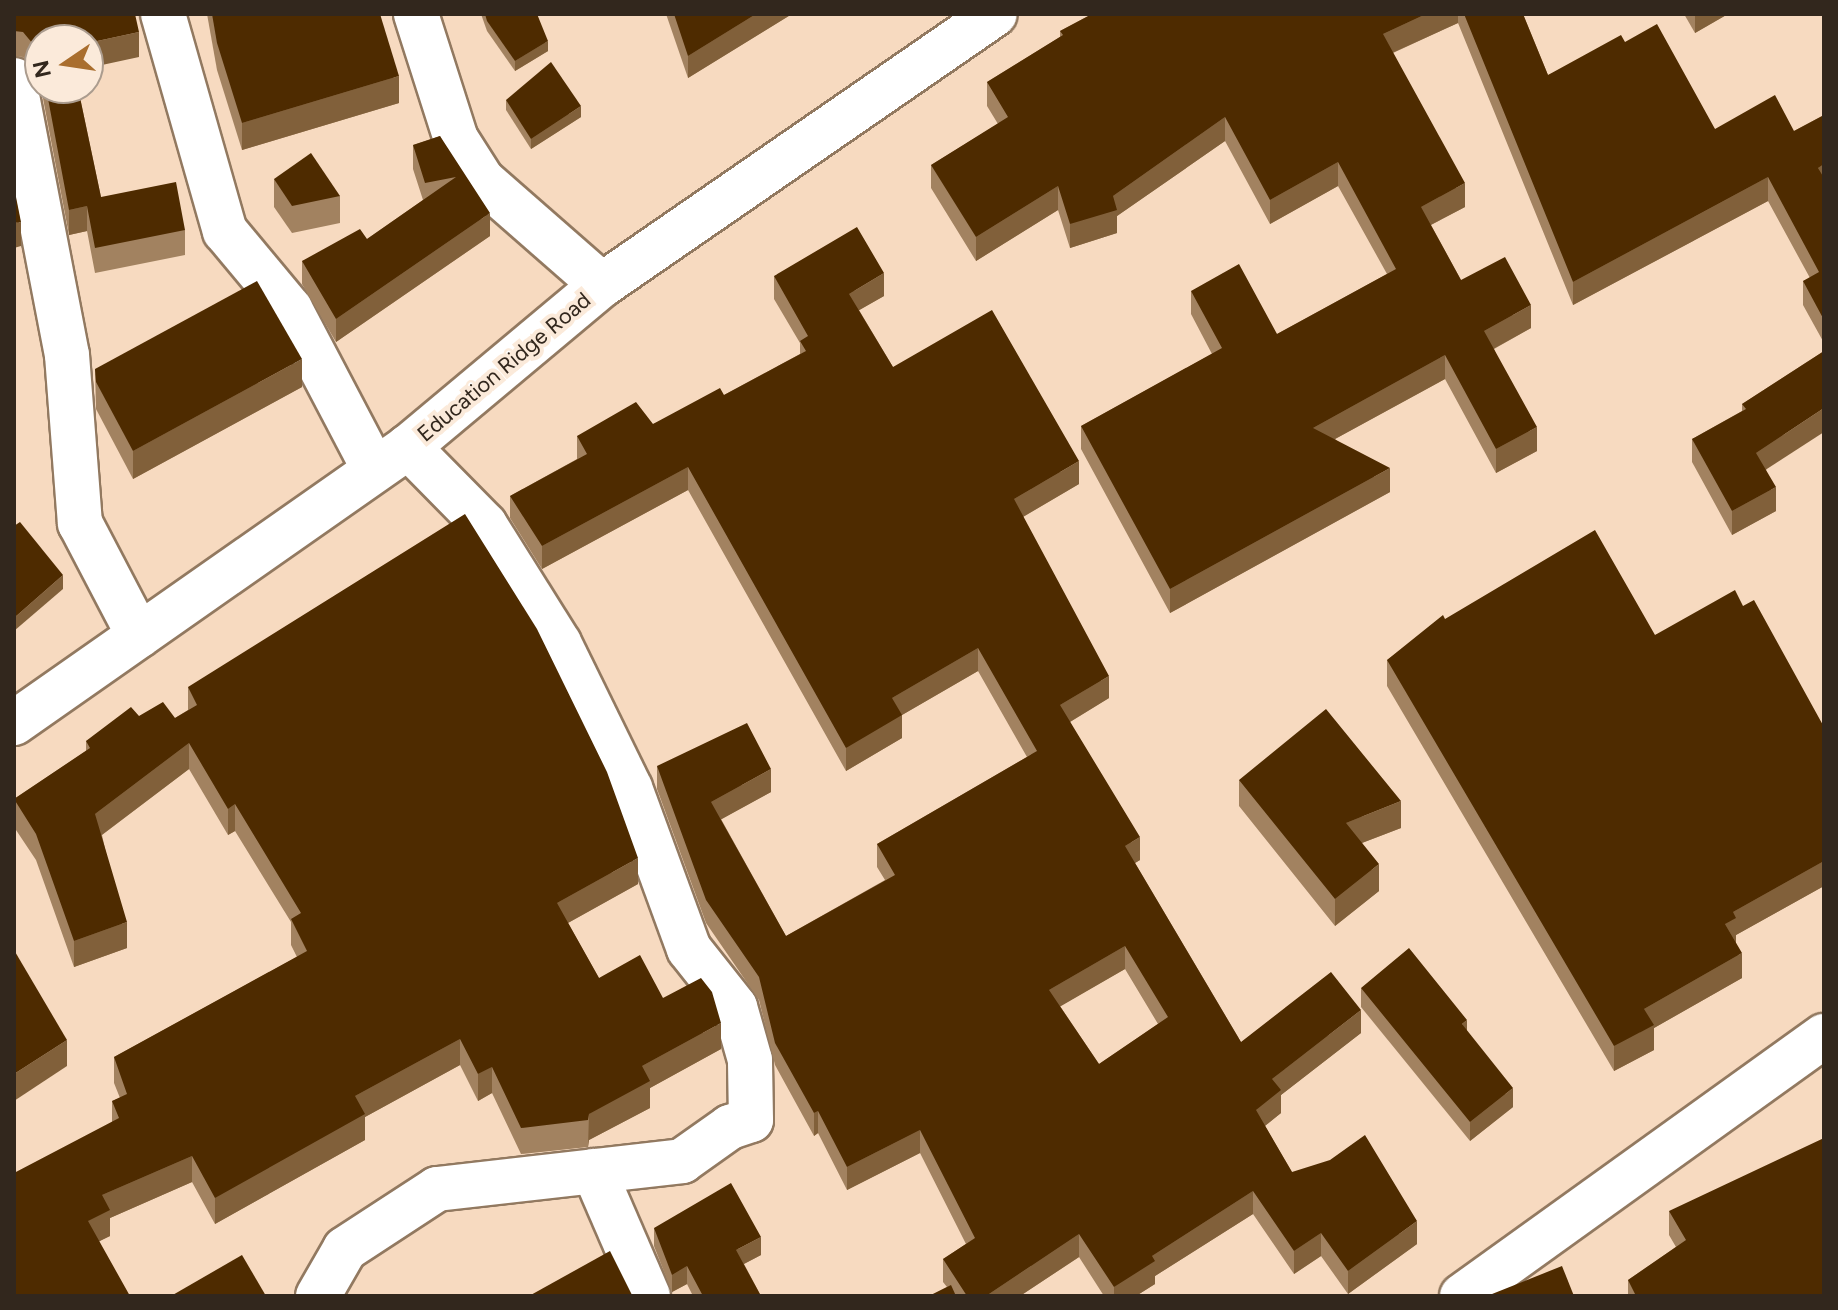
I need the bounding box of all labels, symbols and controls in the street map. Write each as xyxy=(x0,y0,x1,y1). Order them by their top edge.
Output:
north arrow xyxy=(24,24,104,104)
text: N xyxy=(27,58,57,80)
street label: Education Ridge Road xyxy=(412,287,596,447)

